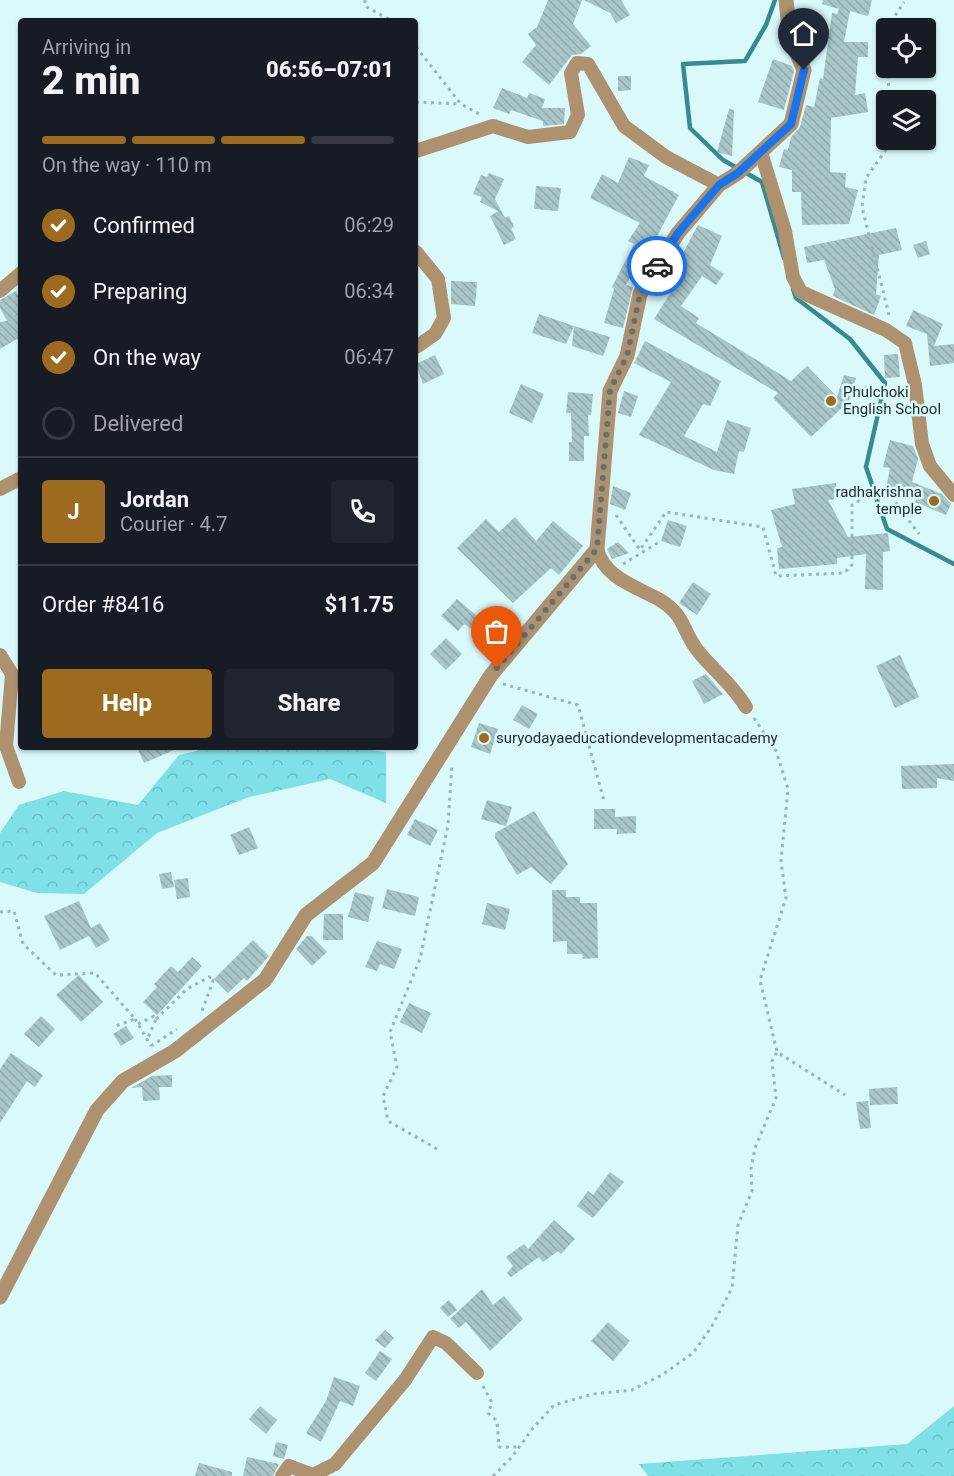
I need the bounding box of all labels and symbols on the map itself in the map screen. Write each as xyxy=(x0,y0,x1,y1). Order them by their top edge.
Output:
pin xyxy=(778,8,829,70)
courier xyxy=(627,236,687,296)
place label: Phulchoki English School xyxy=(843,383,941,418)
marker: Phulchoki English School xyxy=(824,394,838,408)
place label: radhakrishna temple xyxy=(835,483,922,518)
marker: radhakrishna temple xyxy=(927,494,941,508)
pin xyxy=(471,606,522,668)
place label: suryodayaeducationdevelopmentacademy xyxy=(496,729,778,747)
marker: suryodayaeducationdevelopmentacademy xyxy=(477,731,491,745)

